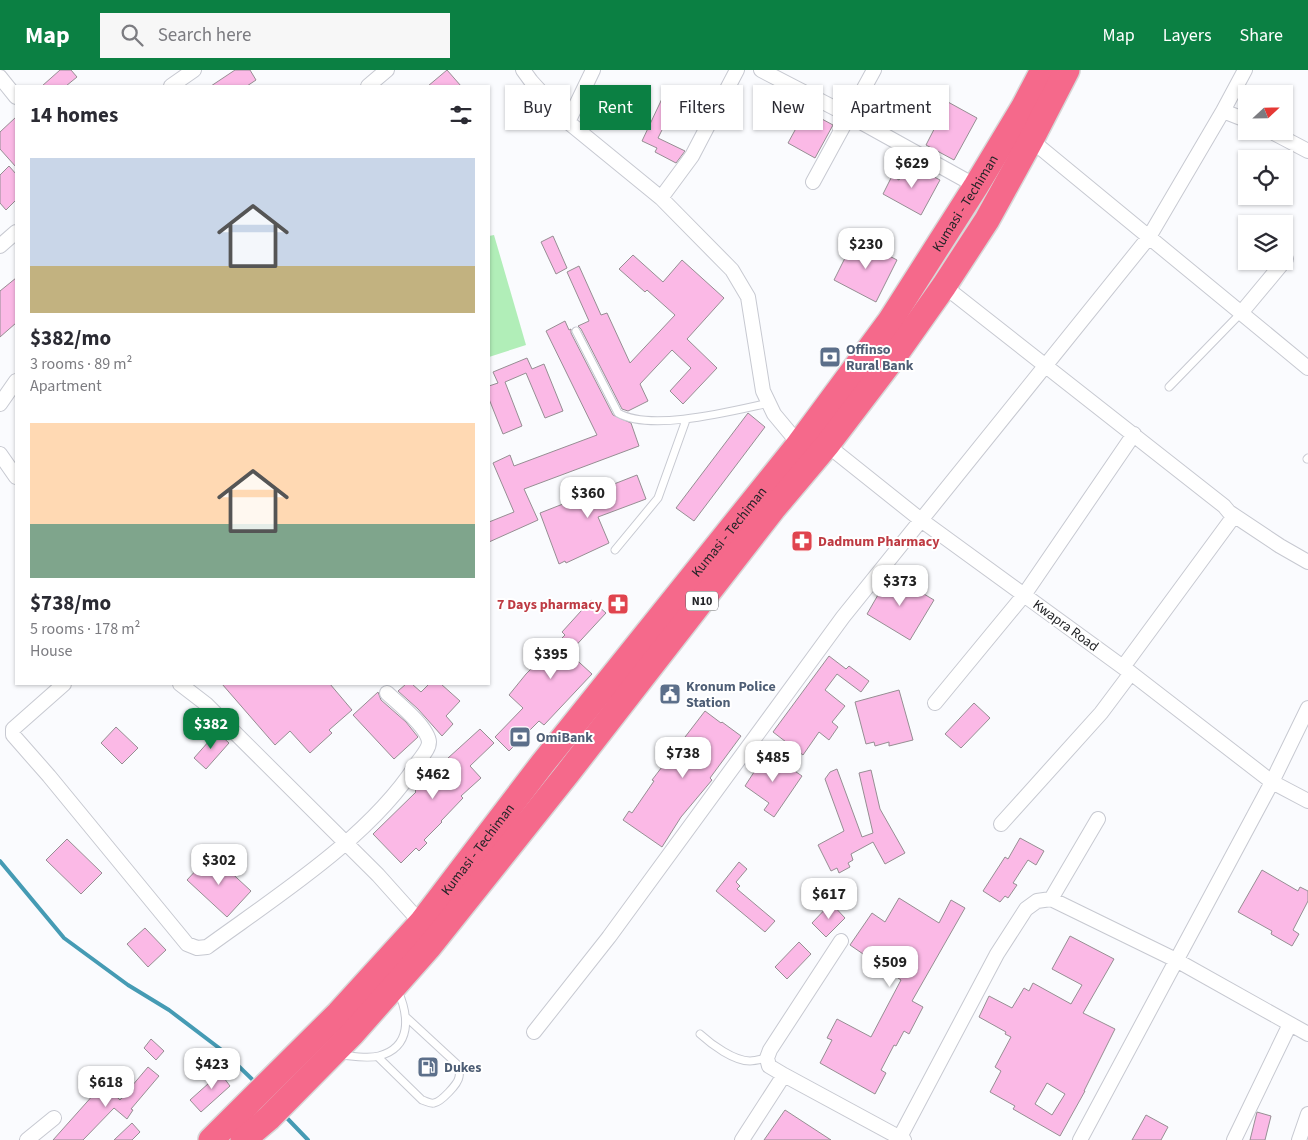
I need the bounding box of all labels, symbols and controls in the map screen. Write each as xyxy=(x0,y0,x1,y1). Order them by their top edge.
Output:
search box xyxy=(100,13,450,58)
text: Map xyxy=(25,18,70,53)
icon: search xyxy=(118,21,146,49)
text: Search here xyxy=(158,22,251,49)
text: Map xyxy=(1103,23,1135,48)
text: Layers xyxy=(1163,23,1212,48)
text: Share xyxy=(1240,23,1283,48)
chip: Buy xyxy=(505,85,570,130)
chip: Rent xyxy=(580,85,651,130)
chip: Filters xyxy=(661,85,743,130)
chip: New xyxy=(753,85,823,130)
chip: Apartment xyxy=(833,85,949,130)
north arrow xyxy=(1238,85,1292,140)
map controls xyxy=(1238,85,1293,270)
text: 14 homes xyxy=(30,100,118,130)
icon: filters xyxy=(447,101,475,129)
pin: $629 xyxy=(882,146,942,189)
button: locate xyxy=(1238,150,1293,205)
street label: Kumasi - Techiman xyxy=(928,151,1004,256)
text: $629 xyxy=(895,152,929,174)
icon: home xyxy=(208,191,298,281)
button: layers xyxy=(1238,215,1293,270)
pin: $230 xyxy=(836,228,896,270)
text: $230 xyxy=(849,233,883,255)
text: $382/mo xyxy=(30,323,111,353)
place label: Offinso Rural Bank xyxy=(846,340,914,376)
bank icon: Offinso Rural Bank xyxy=(818,345,842,369)
text: 3 rooms · 89 m² xyxy=(30,353,132,375)
text: Apartment xyxy=(30,375,102,397)
icon: home xyxy=(208,456,298,546)
pin: $360 xyxy=(558,476,618,519)
text: $360 xyxy=(571,482,605,504)
street label: Kumasi - Techiman xyxy=(687,483,772,582)
pharmacy icon: Dadmum Pharmacy xyxy=(790,529,814,553)
place label: Dadmum Pharmacy xyxy=(818,532,940,552)
pin: $373 xyxy=(870,564,930,607)
text: $373 xyxy=(883,570,917,592)
text: $738/mo xyxy=(30,588,111,618)
pharmacy icon: 7 Days pharmacy xyxy=(606,592,630,616)
road number: N10 xyxy=(686,592,718,610)
place label: 7 Days pharmacy xyxy=(497,595,603,615)
street label: Kwapra Road xyxy=(1028,595,1102,657)
text: 5 rooms · 178 m² xyxy=(30,618,140,640)
pin: $395 xyxy=(521,638,581,680)
text: House xyxy=(30,640,72,662)
text: $395 xyxy=(534,643,568,665)
place label: Kronum Police Station xyxy=(686,677,776,713)
public building icon: Kronum Police Station xyxy=(658,682,682,706)
pin: $382 xyxy=(181,708,241,750)
text: $382 xyxy=(194,713,228,735)
bank icon: OmiBank xyxy=(508,725,532,749)
place label: OmiBank xyxy=(536,728,593,748)
pin: $738 xyxy=(653,736,713,779)
pin: $485 xyxy=(743,740,803,783)
text: $738 xyxy=(666,742,700,764)
text: $485 xyxy=(756,746,790,768)
pin: $462 xyxy=(403,758,463,800)
text: $462 xyxy=(416,763,450,785)
street label: Kumasi - Techiman xyxy=(437,800,520,900)
pin: $302 xyxy=(189,844,249,886)
text: $302 xyxy=(202,849,236,871)
pin: $617 xyxy=(799,878,859,920)
text: $617 xyxy=(812,883,846,905)
pin: $509 xyxy=(860,946,920,988)
text: $509 xyxy=(873,951,907,973)
pin: $423 xyxy=(182,1048,242,1090)
text: $423 xyxy=(195,1053,229,1075)
fuel station icon: Dukes xyxy=(416,1055,440,1079)
place label: Dukes xyxy=(444,1058,482,1078)
pin: $618 xyxy=(76,1066,136,1108)
text: $618 xyxy=(89,1071,123,1093)

